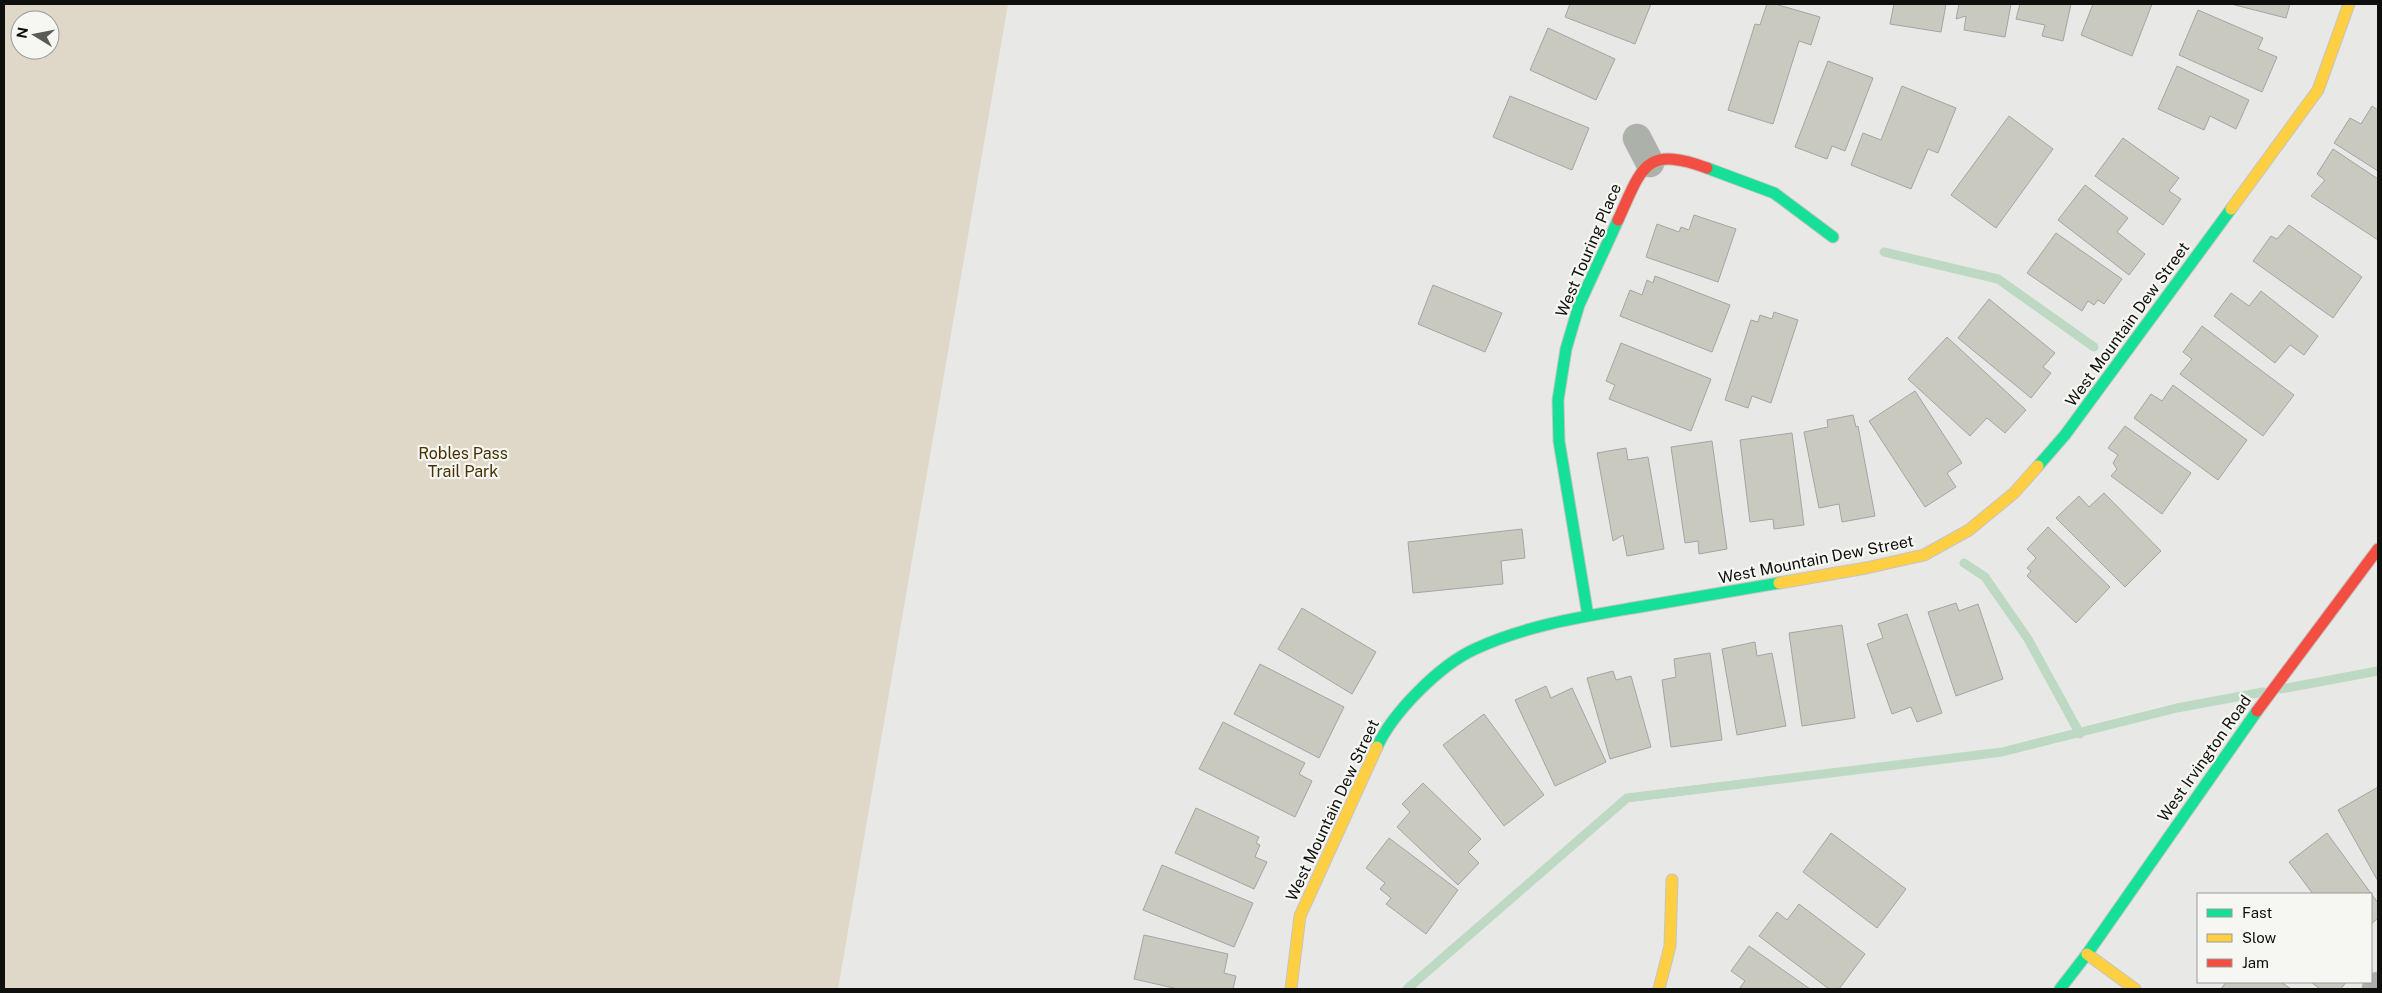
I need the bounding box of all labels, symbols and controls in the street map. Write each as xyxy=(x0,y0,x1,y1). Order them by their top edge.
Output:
north arrow xyxy=(10,10,60,60)
text: N xyxy=(13,26,31,40)
street label: West Touring Place xyxy=(1552,181,1625,320)
street label: West Mountain Dew Street xyxy=(2061,239,2193,410)
park label: Robles Pass Trail Park xyxy=(418,444,508,481)
street label: West Mountain Dew Street xyxy=(1717,531,1915,588)
street label: West Irvington Road xyxy=(2154,691,2255,825)
street label: West Mountain Dew Street xyxy=(1282,716,1383,904)
legend xyxy=(2197,893,2372,983)
text: Fast xyxy=(2242,904,2272,921)
text: Slow xyxy=(2242,929,2277,946)
text: Jam xyxy=(2242,954,2269,971)

